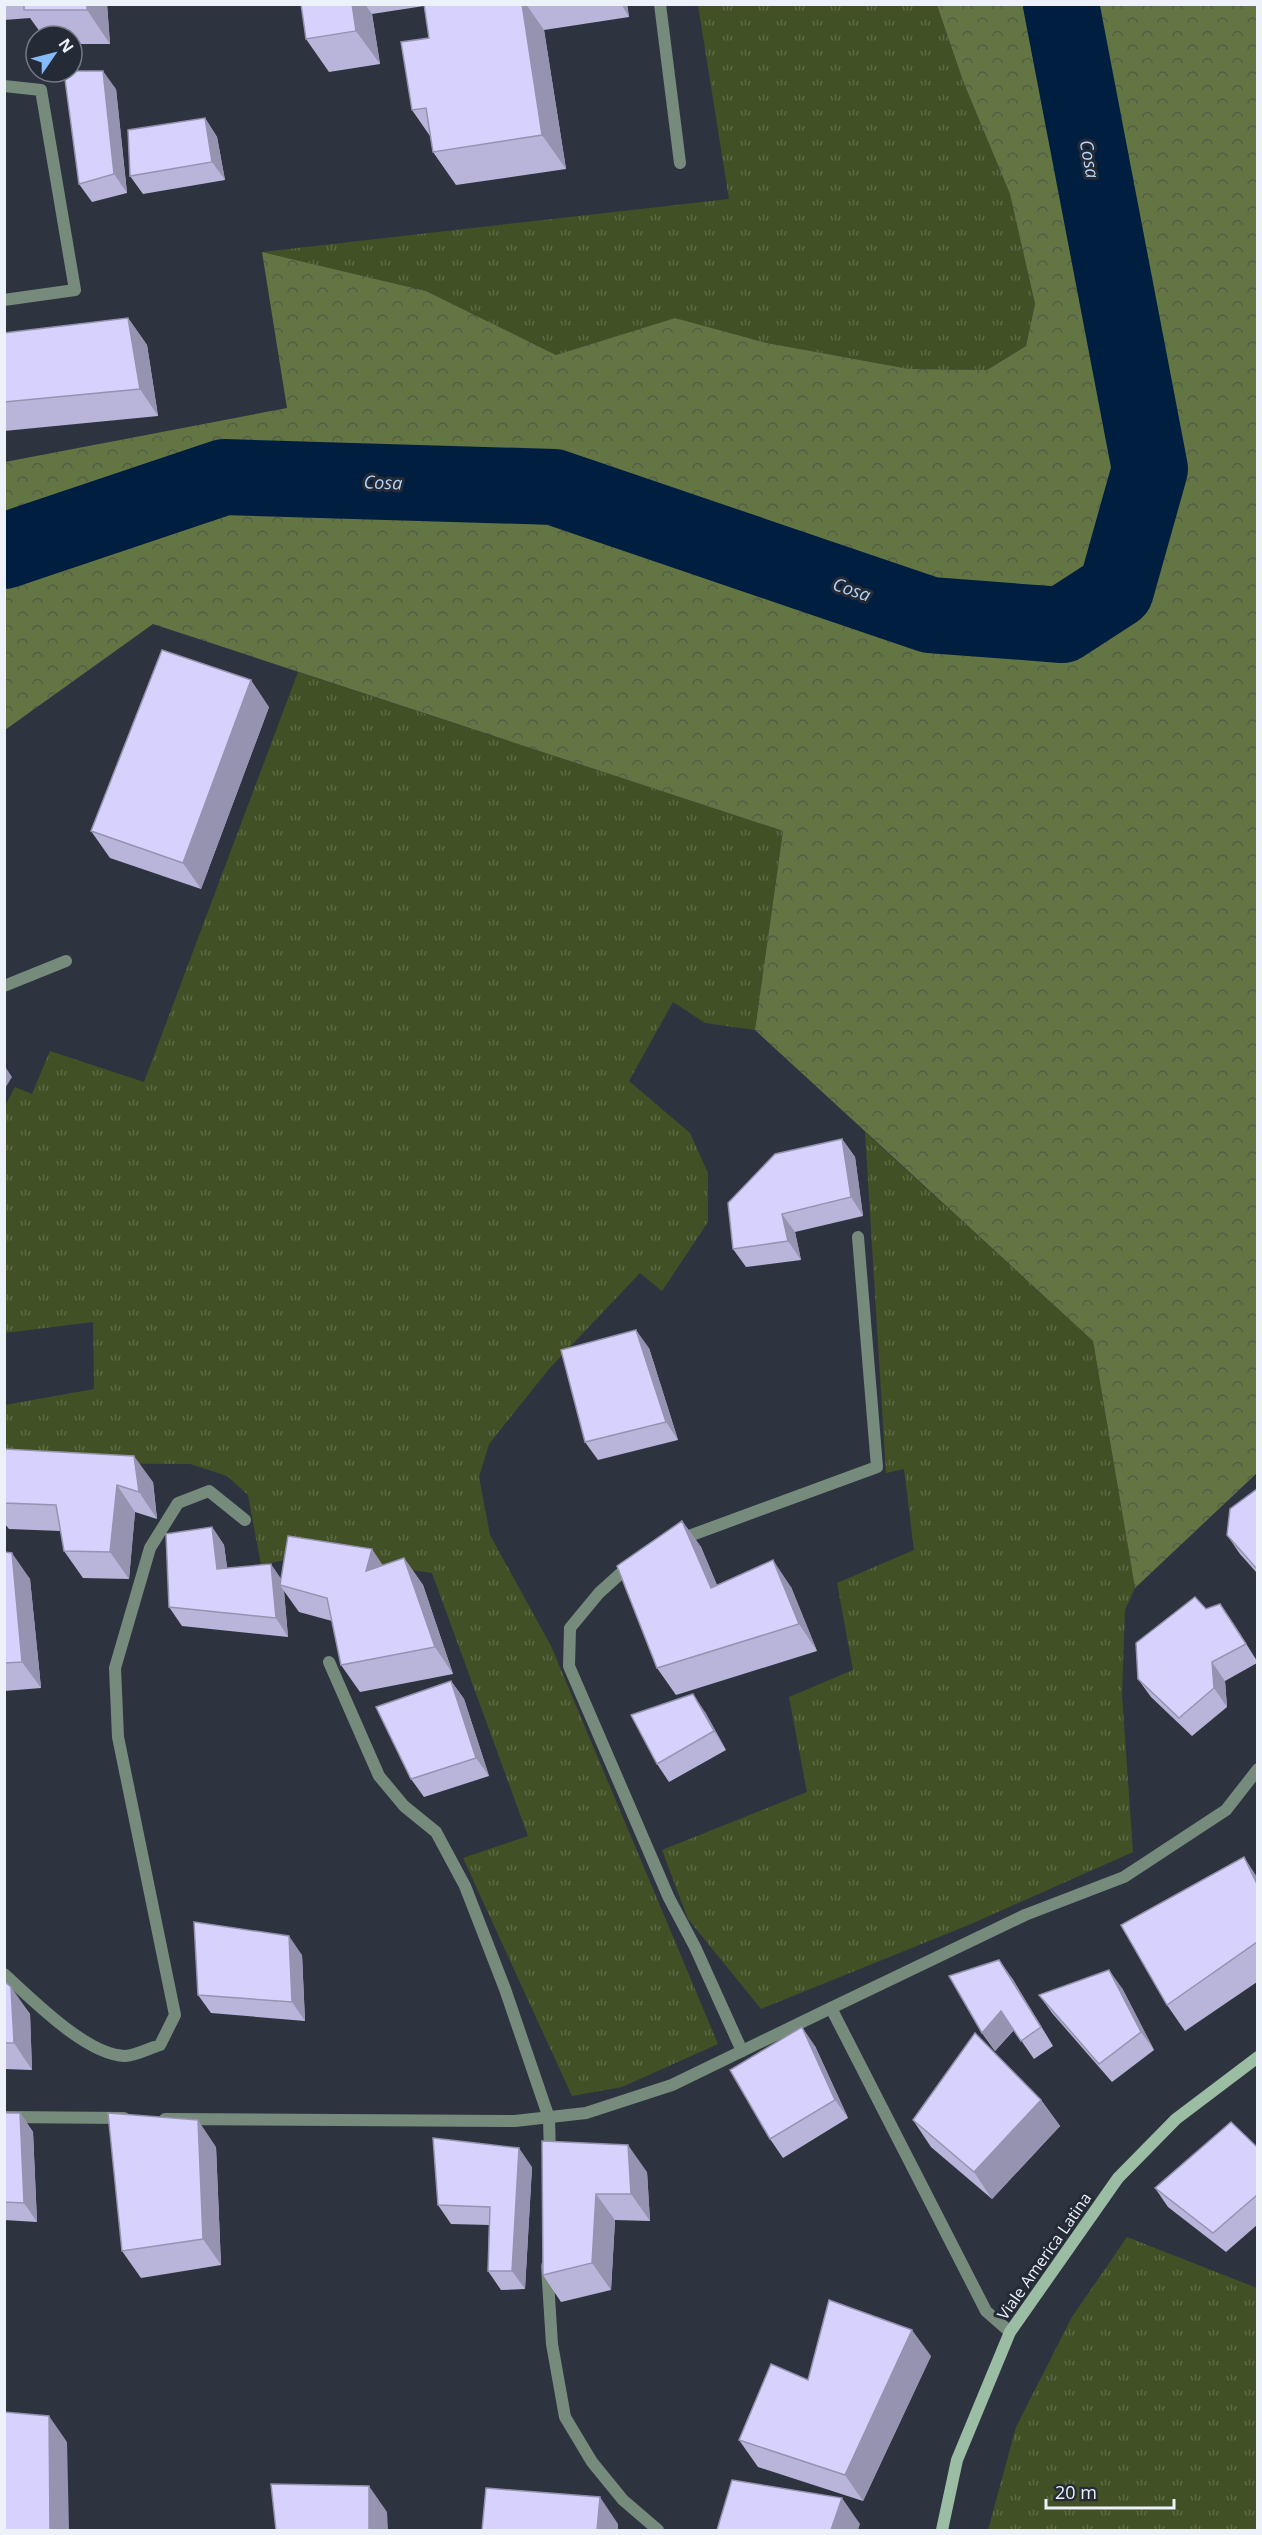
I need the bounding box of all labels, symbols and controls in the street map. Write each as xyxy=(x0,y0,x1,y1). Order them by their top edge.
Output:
north arrow xyxy=(24,24,84,84)
text: N xyxy=(54,34,79,57)
water label: Cosa xyxy=(1075,138,1105,180)
water label: Cosa xyxy=(363,469,403,495)
water label: Cosa xyxy=(830,571,874,607)
street label: Viale America Latina xyxy=(992,2188,1096,2324)
scale bar xyxy=(1046,2472,1174,2510)
text: 20 m xyxy=(1055,2480,1097,2504)

